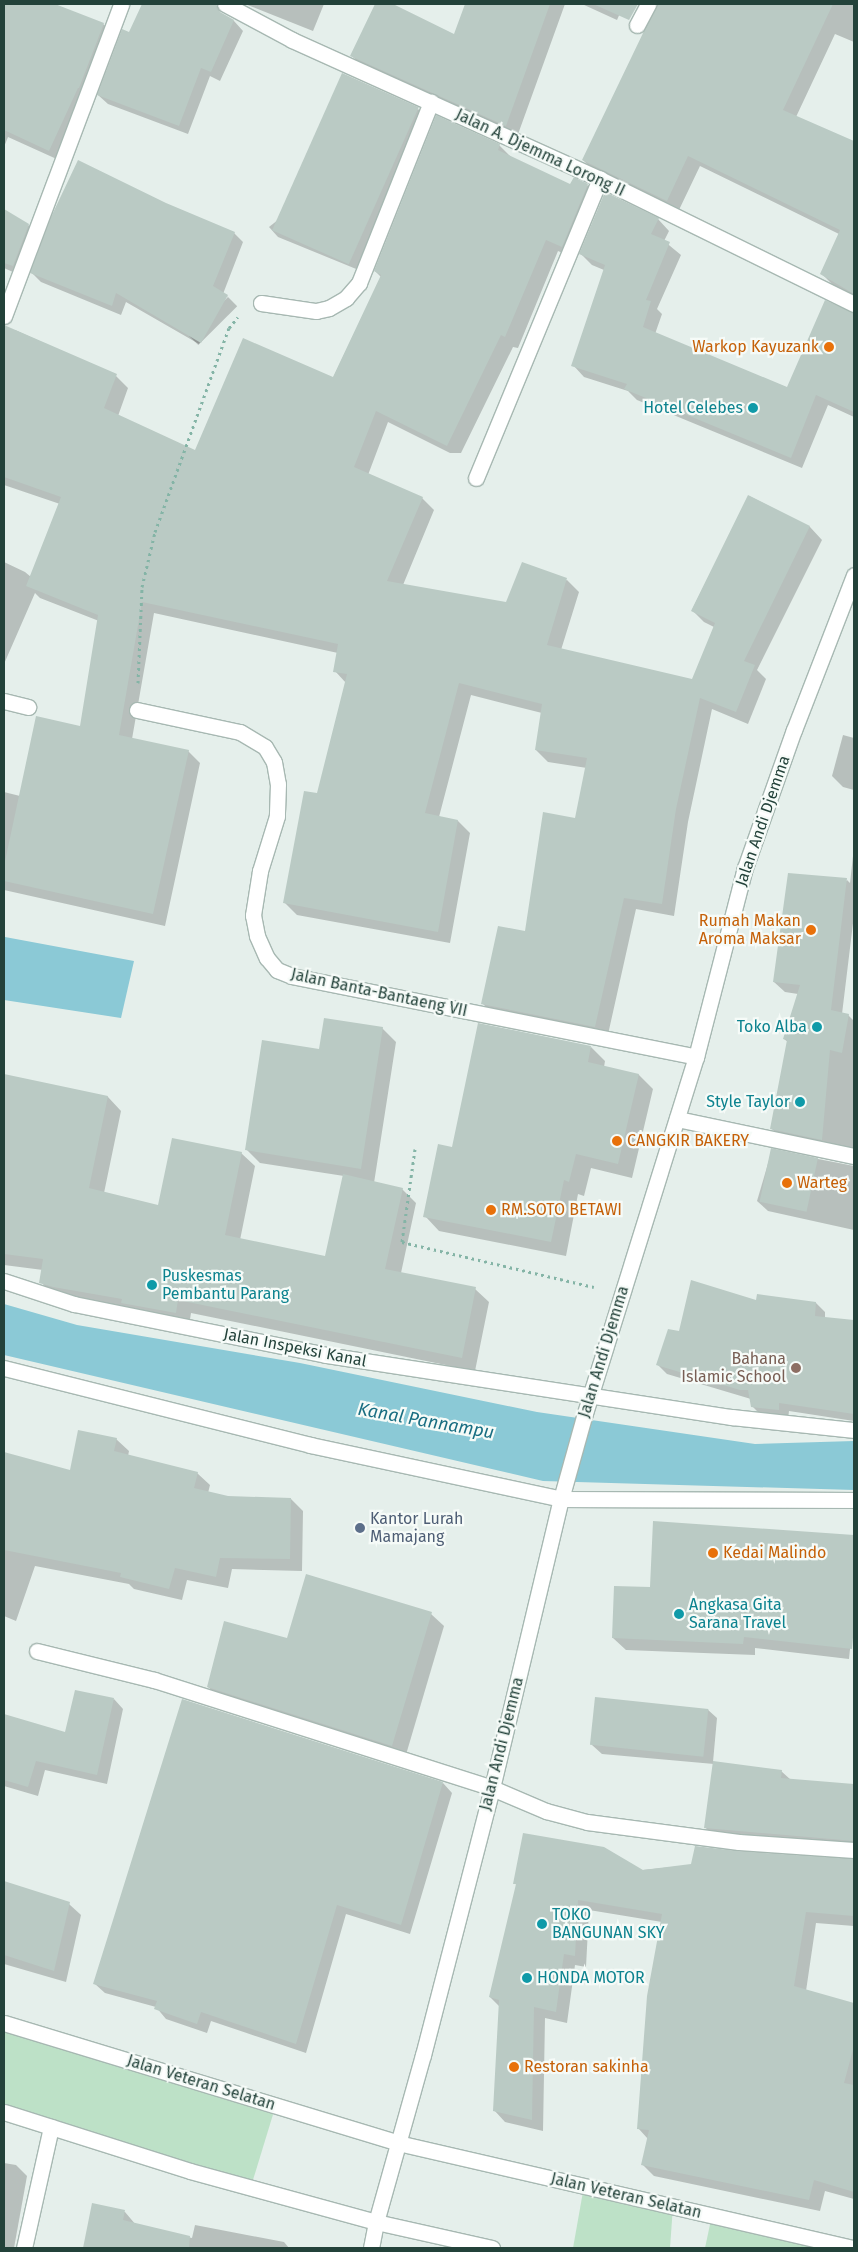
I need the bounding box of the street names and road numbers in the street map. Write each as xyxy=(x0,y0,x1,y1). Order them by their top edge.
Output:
street label: Jalan A. Djemma Lorong II xyxy=(452,105,628,201)
street label: Jalan Andi Djemma xyxy=(732,753,794,889)
street label: Jalan Banta-Bantaeng VII xyxy=(289,965,469,1021)
street label: Jalan Andi Djemma xyxy=(575,1284,633,1420)
street label: Jalan Inspeksi Kanal xyxy=(222,1325,368,1371)
street label: Jalan Andi Djemma xyxy=(476,1675,528,1813)
street label: Jalan Veteran Selatan xyxy=(124,2051,278,2115)
street label: Jalan Veteran Selatan xyxy=(549,2169,703,2223)

